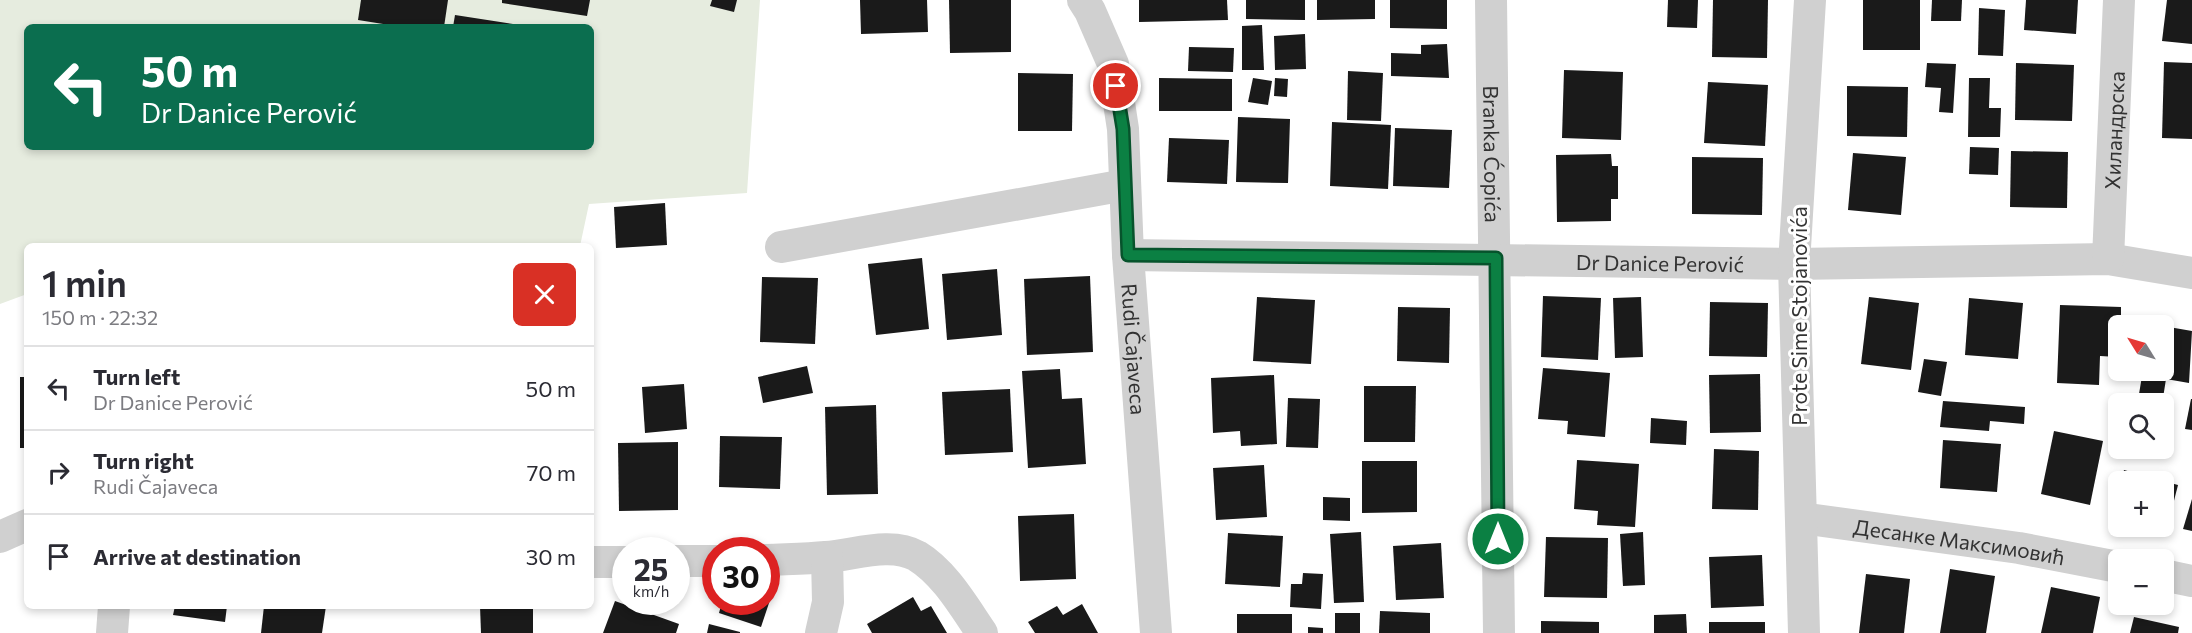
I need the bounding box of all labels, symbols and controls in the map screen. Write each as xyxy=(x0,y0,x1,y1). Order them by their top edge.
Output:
text: 50 m xyxy=(141,44,238,96)
icon: left xyxy=(42,48,120,126)
pin xyxy=(1090,60,1141,111)
icon: arrive xyxy=(1099,69,1132,102)
street label: Хиландрска xyxy=(2098,70,2128,190)
street label: Branka Ćopića xyxy=(1480,85,1506,223)
text: Dr Danice Perović xyxy=(141,96,357,129)
street label: Prote Sime Stojanovića xyxy=(1786,206,1811,426)
street label: Dr Danice Perović xyxy=(1576,249,1744,276)
text: 1 min xyxy=(42,260,127,304)
button: close xyxy=(513,263,576,326)
street label: Rudi Čajaveca xyxy=(1118,283,1152,416)
text: 150 m · 22:32 xyxy=(42,305,158,329)
north arrow xyxy=(2108,315,2174,381)
map controls xyxy=(2108,315,2174,615)
text: Turn left xyxy=(93,363,180,390)
icon: left xyxy=(42,372,75,405)
text: 50 m xyxy=(526,375,576,402)
text: Dr Danice Perović xyxy=(93,390,253,414)
button: search xyxy=(2108,393,2174,459)
text: Turn right xyxy=(93,447,194,474)
icon: right xyxy=(42,456,75,489)
text: 70 m xyxy=(527,459,576,486)
button: + xyxy=(2108,471,2174,537)
text: Rudi Čajaveca xyxy=(93,474,218,498)
position arrow xyxy=(1466,507,1530,571)
street label: Десанке Максимовић xyxy=(1852,513,2067,569)
speed limit sign: 30 xyxy=(702,537,780,615)
icon: arrive xyxy=(42,540,75,573)
text: Arrive at destination xyxy=(93,543,301,570)
text: 30 m xyxy=(526,543,576,570)
button: − xyxy=(2108,549,2174,615)
text: 25 xyxy=(634,550,668,587)
text: km/h xyxy=(633,582,669,600)

